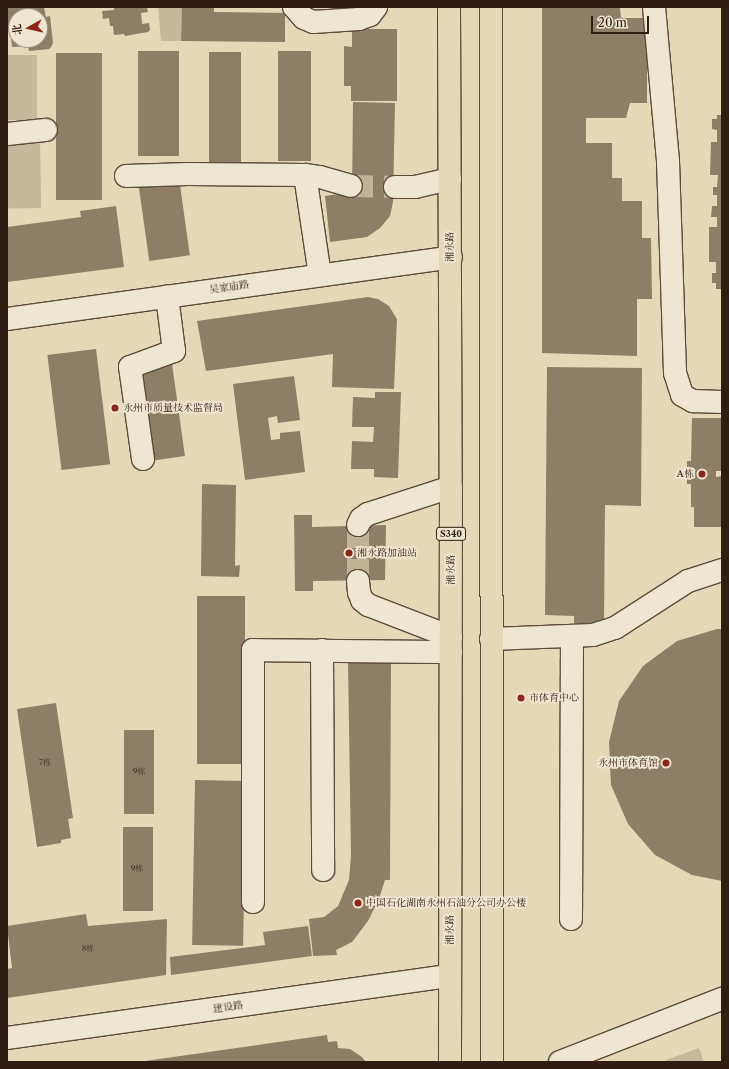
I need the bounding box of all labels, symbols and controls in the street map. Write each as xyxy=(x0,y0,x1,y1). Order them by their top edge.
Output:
north arrow xyxy=(8,8,48,48)
scale bar xyxy=(593,8,651,34)
text: 20 m xyxy=(598,15,627,30)
text: 北 xyxy=(9,23,25,36)
street label: 湘永路 xyxy=(444,232,456,262)
street label: 吴家庙路 xyxy=(208,278,250,296)
place label: 永州市质量技术监督局 xyxy=(123,402,223,414)
marker: 永州市质量技术监督局 xyxy=(110,403,120,413)
place label: A栋 xyxy=(677,468,694,480)
marker: A栋 xyxy=(697,469,707,479)
road number: S340 xyxy=(436,527,466,541)
place label: 湘永路加油站 xyxy=(357,547,417,559)
marker: 湘永路加油站 xyxy=(344,548,354,558)
street label: 湘永路 xyxy=(445,555,457,585)
place label: 市体育中心 xyxy=(529,692,579,704)
marker: 市体育中心 xyxy=(516,693,526,703)
place label: 永州市体育馆 xyxy=(598,757,658,769)
house number: 7栋 xyxy=(39,758,51,768)
marker: 永州市体育馆 xyxy=(661,758,671,768)
house number: 9栋 xyxy=(133,767,145,777)
house number: 9栋 xyxy=(131,864,143,874)
place label: 中国石化湖南永州石油分公司办公楼 xyxy=(366,897,526,909)
marker: 中国石化湖南永州石油分公司办公楼 xyxy=(353,898,363,908)
street label: 湘永路 xyxy=(444,915,456,945)
house number: 8栋 xyxy=(82,944,94,954)
street label: 建设路 xyxy=(212,999,244,1015)

